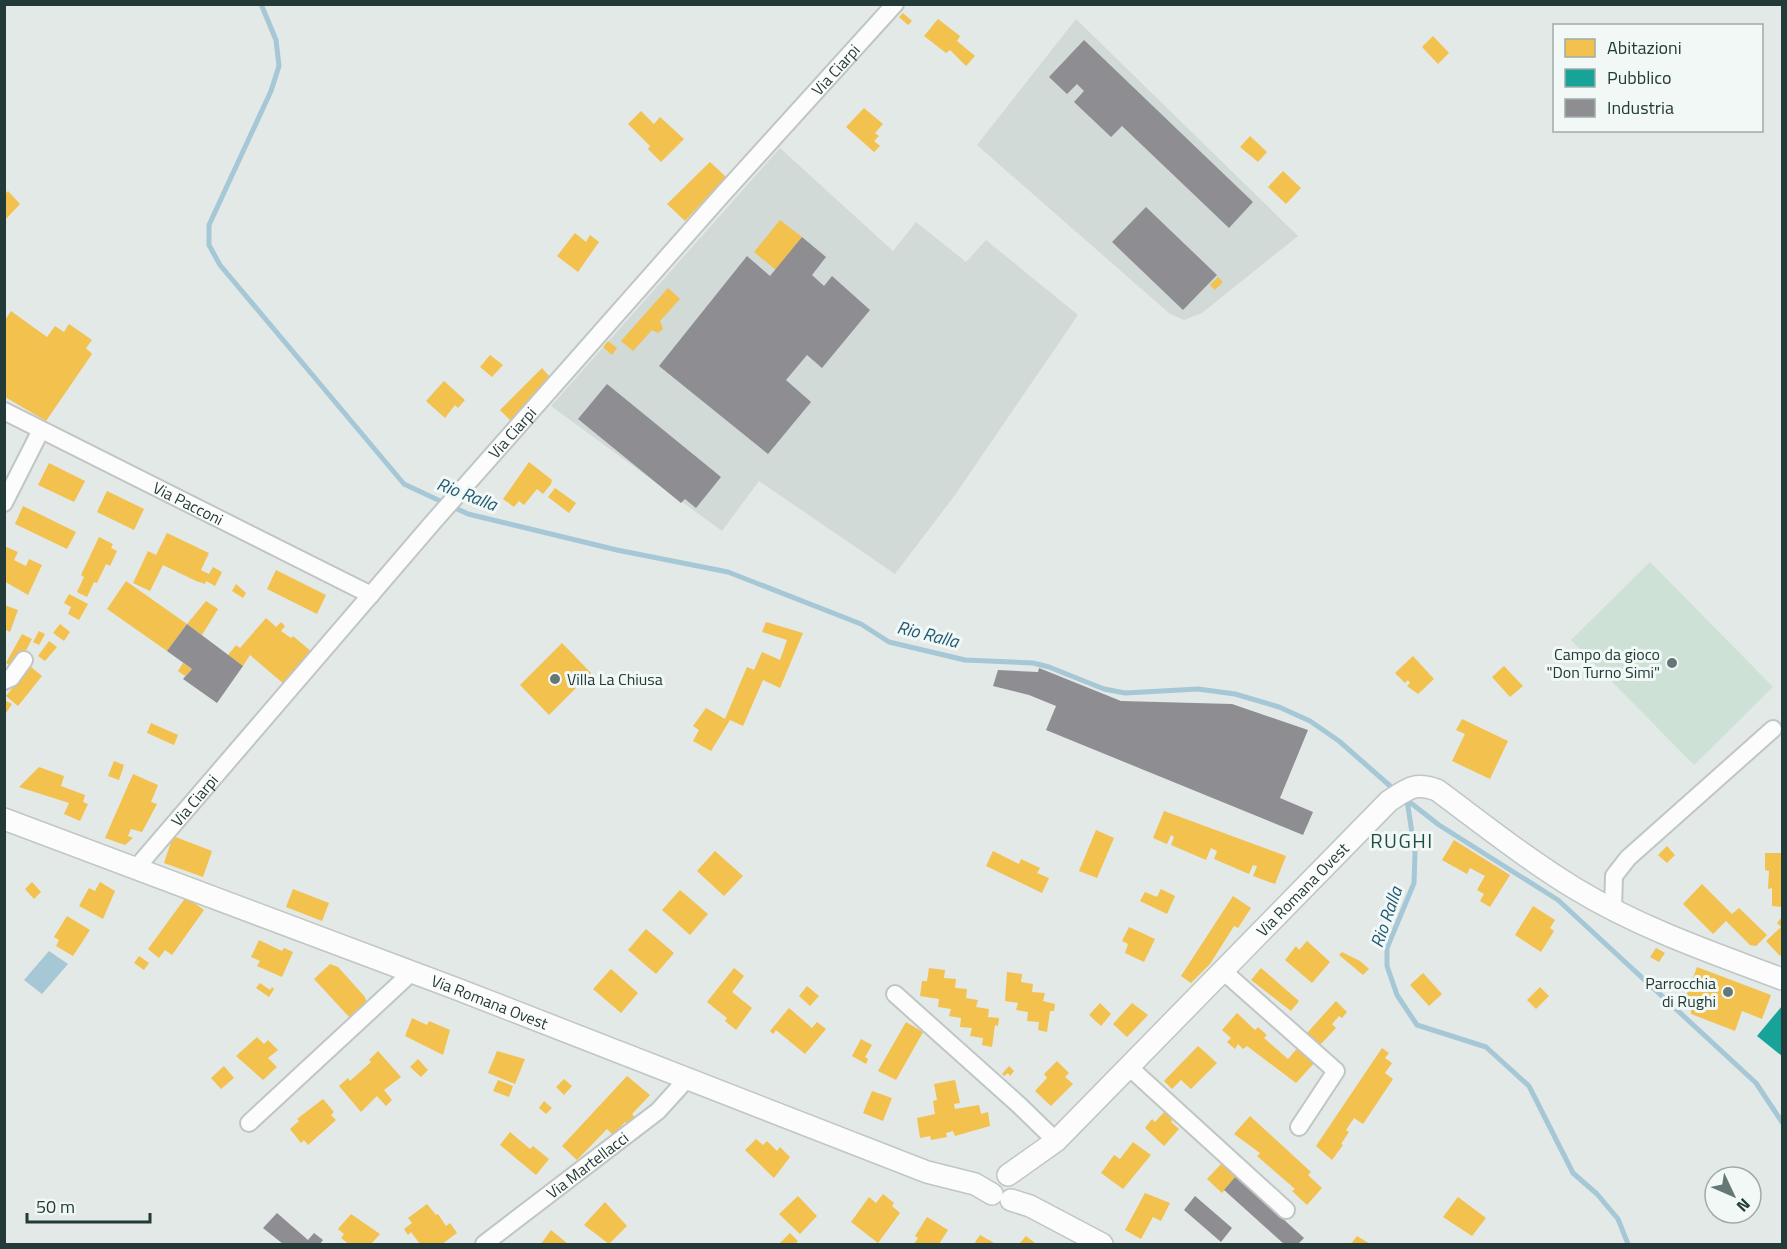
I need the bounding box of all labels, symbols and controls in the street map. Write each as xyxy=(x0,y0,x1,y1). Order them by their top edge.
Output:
legend xyxy=(1553,24,1763,132)
text: Abitazioni xyxy=(1607,34,1682,61)
street label: Via Ciarpi xyxy=(806,39,865,101)
text: Pubblico xyxy=(1607,64,1672,91)
text: Industria xyxy=(1607,94,1674,121)
street label: Via Ciarpi xyxy=(483,401,542,464)
water label: Rio Ralla xyxy=(433,470,502,518)
street label: Via Pacconi xyxy=(149,476,228,531)
water label: Rio Ralla xyxy=(894,613,963,655)
place label: Campo da gioco "Don Turno Simi" xyxy=(1547,642,1660,684)
marker: Campo da gioco "Don Turno Simi" xyxy=(1665,656,1679,670)
place label: Villa La Chiusa xyxy=(567,667,663,691)
marker: Villa La Chiusa xyxy=(548,672,562,686)
street label: Via Ciarpi xyxy=(165,769,224,832)
district label: RUGHI xyxy=(1370,825,1434,856)
street label: Via Romana Ovest xyxy=(1251,837,1354,942)
water label: Rio Ralla xyxy=(1363,882,1409,951)
street label: Via Romana Ovest xyxy=(428,968,552,1035)
place label: Parrocchia di Rughi xyxy=(1645,971,1716,1013)
marker: Parrocchia di Rughi xyxy=(1721,985,1735,999)
street label: Via Martellacci xyxy=(541,1126,633,1204)
north arrow xyxy=(1703,1165,1763,1225)
scale bar xyxy=(27,1186,150,1224)
text: 50 m xyxy=(36,1193,75,1220)
text: N xyxy=(1731,1193,1756,1218)

